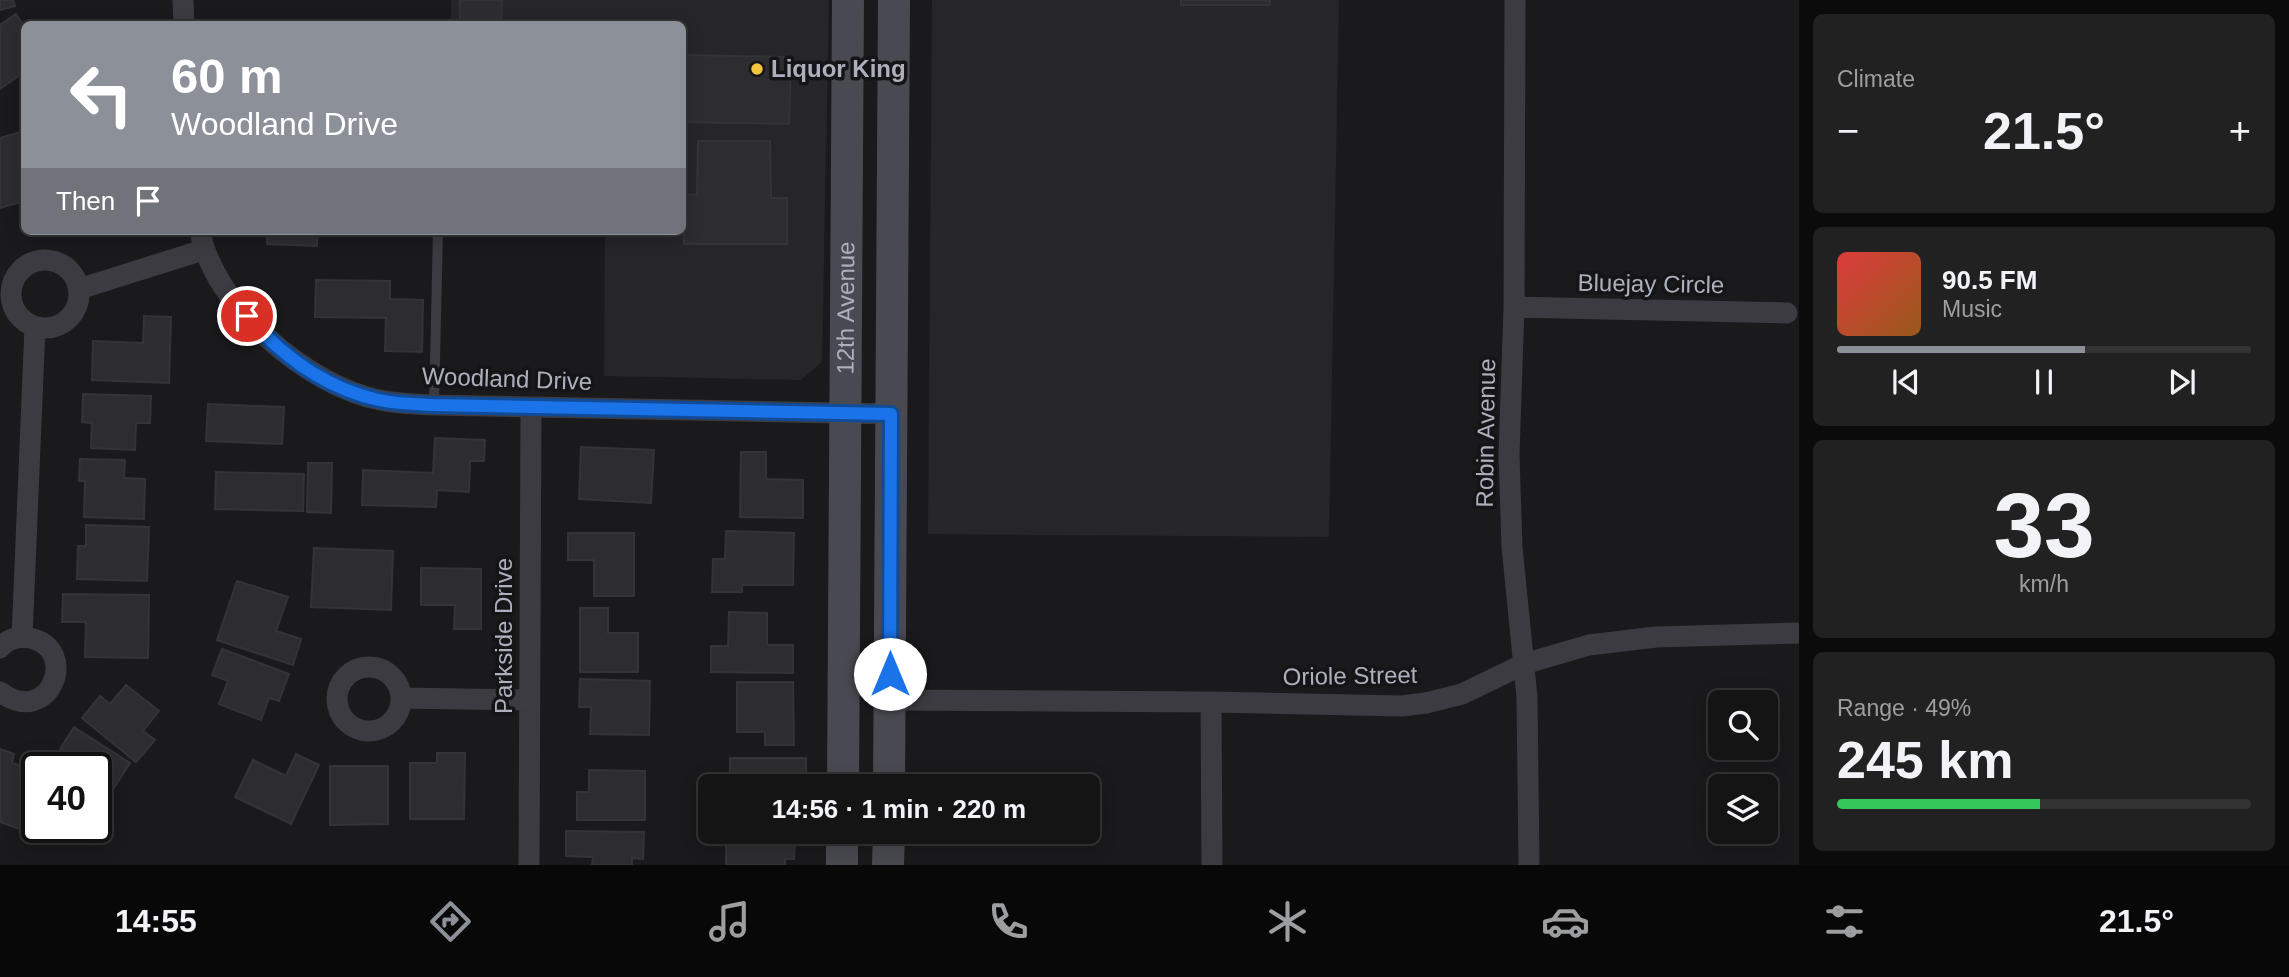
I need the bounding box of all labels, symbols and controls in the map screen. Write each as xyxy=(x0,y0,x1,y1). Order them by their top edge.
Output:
icon: left xyxy=(56,49,147,140)
text: 60 m xyxy=(171,49,283,103)
place label: Liquor King xyxy=(771,55,906,82)
marker: Liquor King xyxy=(749,61,765,77)
text: Climate xyxy=(1837,66,1915,92)
text: 21.5° xyxy=(1983,102,2105,160)
text: Woodland Drive xyxy=(171,106,398,142)
text: − xyxy=(1837,110,1859,152)
text: + xyxy=(2229,110,2251,152)
icon: arrive xyxy=(129,182,167,220)
text: Then xyxy=(56,186,115,216)
street label: 12th Avenue xyxy=(832,241,859,375)
text: 90.5 FM xyxy=(1942,265,2037,295)
street label: Bluejay Circle xyxy=(1577,269,1725,298)
pin xyxy=(217,286,277,346)
text: Music xyxy=(1942,296,2002,322)
icon: arrive xyxy=(228,297,266,335)
street label: Robin Avenue xyxy=(1471,358,1500,508)
street label: Woodland Drive xyxy=(421,362,593,395)
icon: previous xyxy=(1887,363,1925,401)
icon: pause xyxy=(2025,363,2063,401)
icon: next xyxy=(2163,363,2201,401)
text: 33 xyxy=(1993,475,2095,576)
street label: Parkside Drive xyxy=(490,558,517,714)
text: km/h xyxy=(2019,571,2069,597)
position arrow xyxy=(853,637,927,711)
street label: Oriole Street xyxy=(1282,661,1418,690)
map controls xyxy=(1708,690,1778,844)
button: search xyxy=(1708,690,1778,760)
text: Range · 49% xyxy=(1837,695,1971,721)
text: 245 km xyxy=(1837,731,2013,789)
speed limit sign: 40 xyxy=(21,752,112,843)
button: layers xyxy=(1708,774,1778,844)
text: 14:56 · 1 min · 220 m xyxy=(772,794,1026,824)
icon: directions xyxy=(426,897,475,946)
icon: music xyxy=(705,897,754,946)
icon: phone xyxy=(984,897,1033,946)
icon: climate xyxy=(1263,897,1312,946)
icon: car xyxy=(1541,897,1590,946)
icon: filters xyxy=(1820,897,1869,946)
text: 14:55 xyxy=(115,903,197,939)
text: 21.5° xyxy=(2099,903,2174,939)

